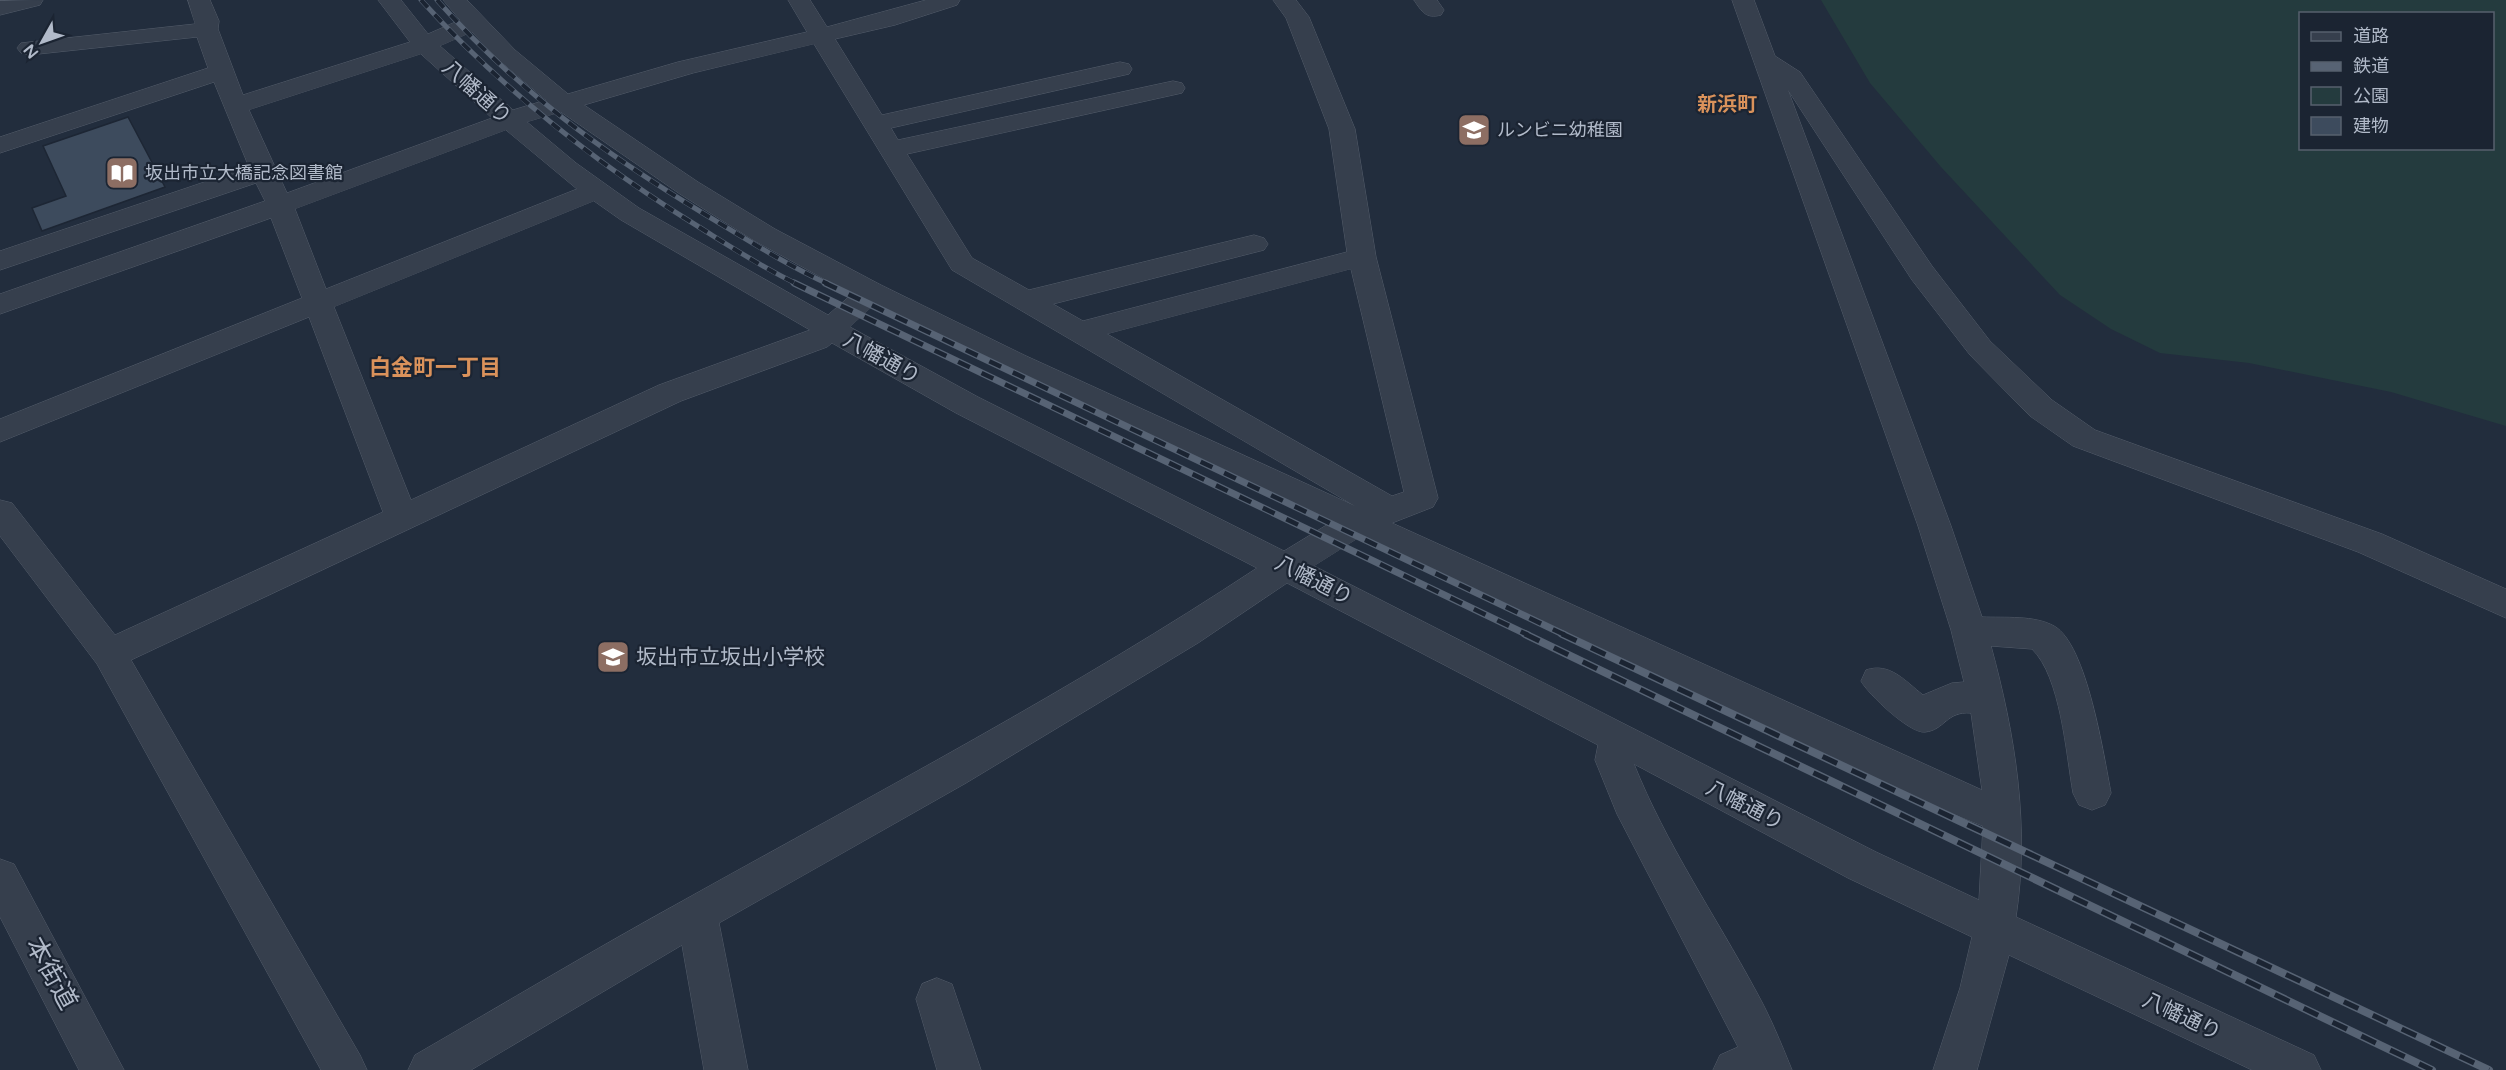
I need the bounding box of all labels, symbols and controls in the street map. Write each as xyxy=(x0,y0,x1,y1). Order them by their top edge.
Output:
north arrow xyxy=(12,12,72,72)
legend xyxy=(2299,12,2494,150)
text: 道路 xyxy=(2353,25,2389,47)
text: N xyxy=(19,40,43,62)
street label: 八幡通り xyxy=(437,55,516,130)
text: 鉄道 xyxy=(2353,55,2389,77)
text: 公園 xyxy=(2353,85,2389,107)
district label: 新浜町 xyxy=(1697,93,1757,117)
school or university icon: ルンビニ幼稚園 xyxy=(1456,112,1492,148)
text: 建物 xyxy=(2353,115,2389,137)
place label: ルンビニ幼稚園 xyxy=(1497,119,1623,141)
library icon: 坂出市立大橋記念図書館 xyxy=(104,155,140,191)
place label: 坂出市立大橋記念図書館 xyxy=(145,162,343,184)
street label: 八幡通り xyxy=(839,327,925,390)
district label: 白金町一丁目 xyxy=(369,355,501,381)
street label: 八幡通り xyxy=(1271,550,1357,611)
school or university icon: 坂出市立坂出小学校 xyxy=(595,639,631,675)
place label: 坂出市立坂出小学校 xyxy=(636,645,825,670)
street label: 八幡通り xyxy=(1702,775,1788,836)
street label: 本街道 xyxy=(19,932,84,1015)
street label: 八幡通り xyxy=(2138,987,2225,1046)

